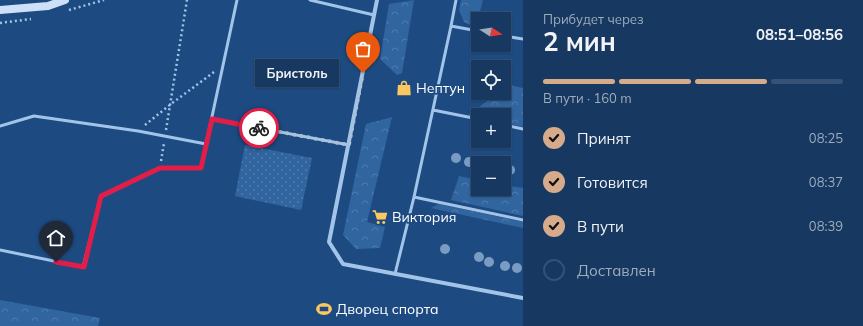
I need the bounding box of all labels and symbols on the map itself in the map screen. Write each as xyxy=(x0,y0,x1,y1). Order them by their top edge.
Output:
north arrow xyxy=(471,12,511,52)
pin xyxy=(346,32,380,73)
callout: Бристоль xyxy=(255,59,339,87)
shop icon: Нептун xyxy=(395,79,413,97)
place label: Нептун xyxy=(416,79,465,97)
courier xyxy=(239,108,279,148)
supermarket icon: Виктория xyxy=(371,208,389,226)
place label: Виктория xyxy=(392,208,456,226)
pin xyxy=(39,221,73,262)
sports icon: Дворец спорта xyxy=(315,300,333,318)
place label: Дворец спорта xyxy=(336,300,439,318)

